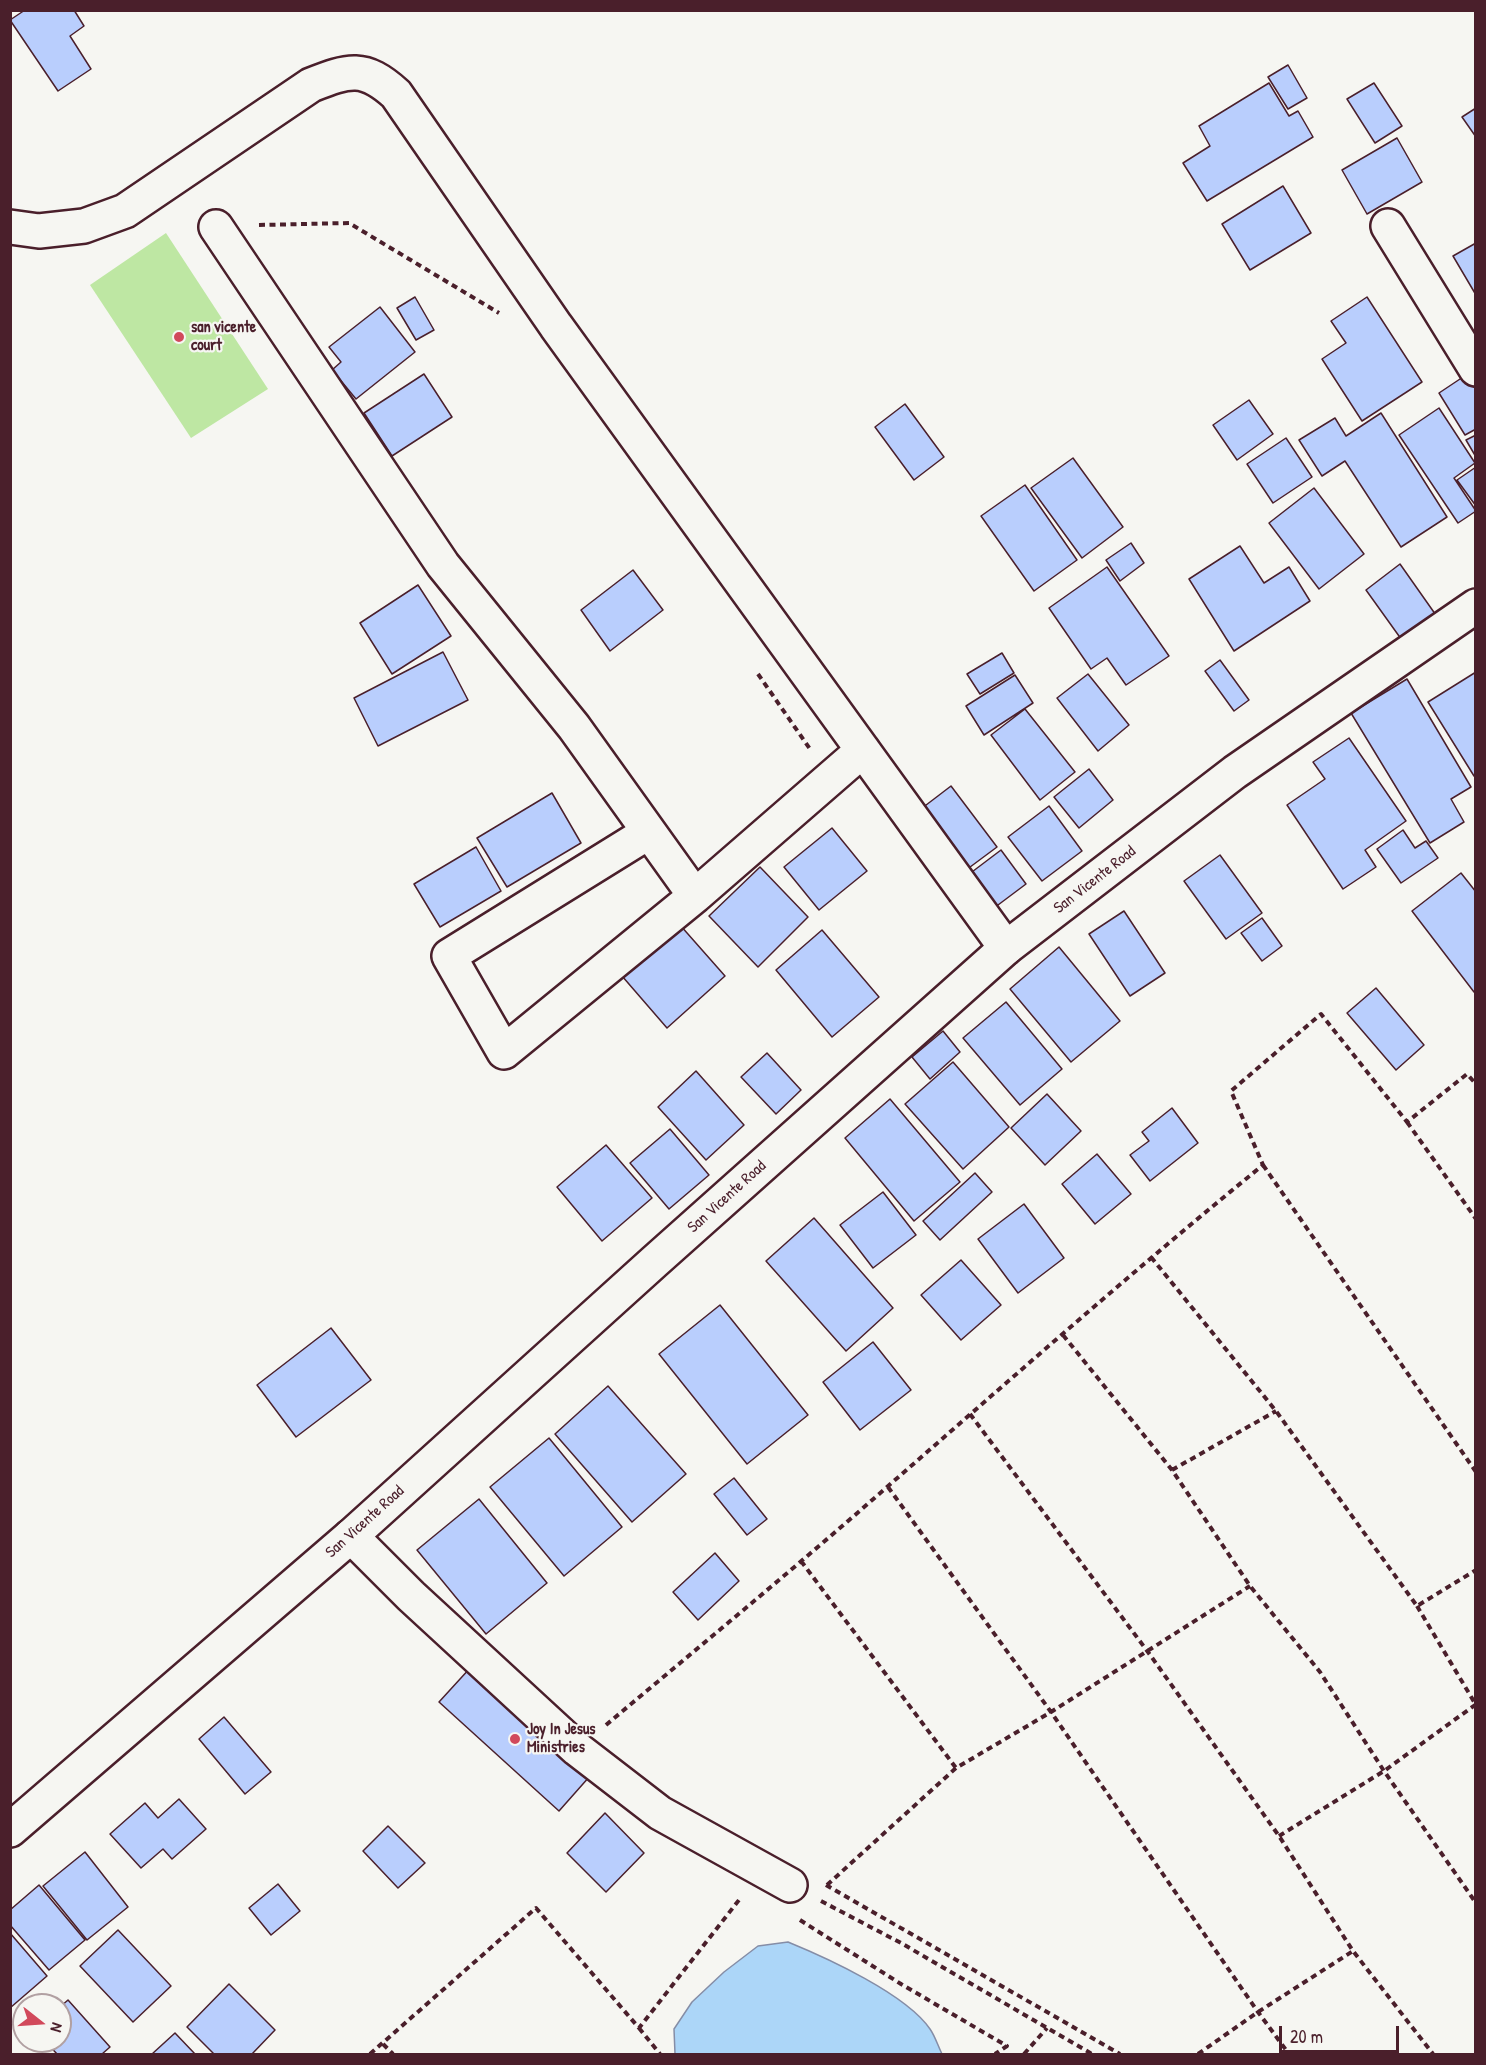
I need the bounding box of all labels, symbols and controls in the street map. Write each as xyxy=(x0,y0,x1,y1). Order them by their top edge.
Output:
place label: san vicente court xyxy=(191,318,256,356)
marker: san vicente court xyxy=(172,330,186,344)
street label: San Vicente Road xyxy=(1050,842,1140,918)
street label: San Vicente Road xyxy=(684,1157,770,1237)
street label: San Vicente Road xyxy=(322,1482,408,1562)
place label: Joy In Jesus Ministries xyxy=(527,1720,595,1758)
marker: Joy In Jesus Ministries xyxy=(508,1732,522,1746)
north arrow xyxy=(12,1993,72,2053)
scale bar xyxy=(1282,2014,1402,2052)
text: N xyxy=(46,2020,69,2035)
text: 20 m xyxy=(1290,2024,1323,2049)

